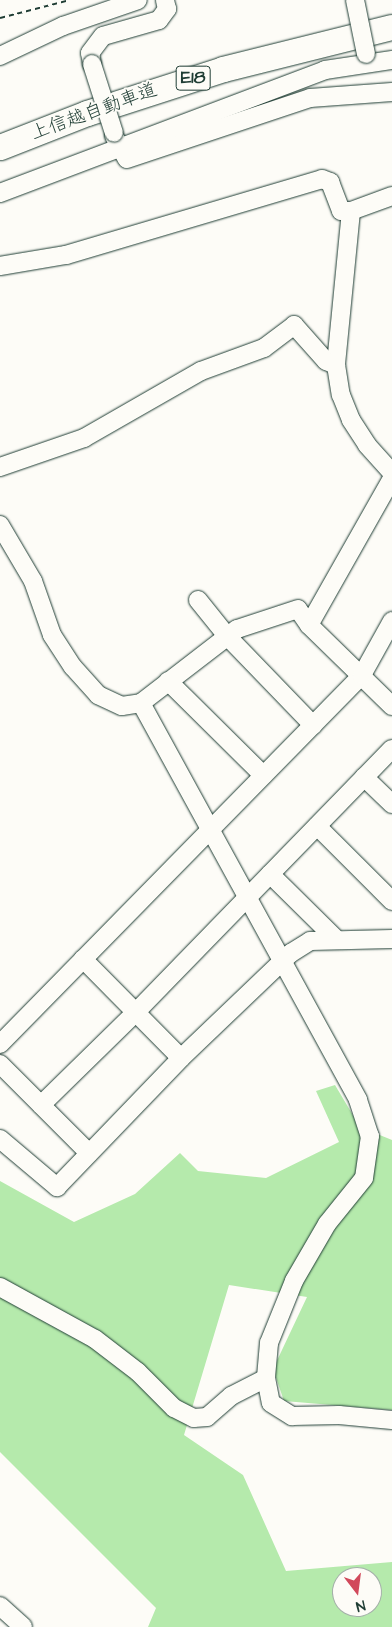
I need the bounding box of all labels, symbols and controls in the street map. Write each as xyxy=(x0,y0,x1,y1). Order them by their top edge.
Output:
road number: E18 xyxy=(176,62,210,94)
street label: 上信越自動車道 xyxy=(28,79,160,145)
north arrow xyxy=(332,1567,382,1617)
text: N xyxy=(354,1595,367,1616)

